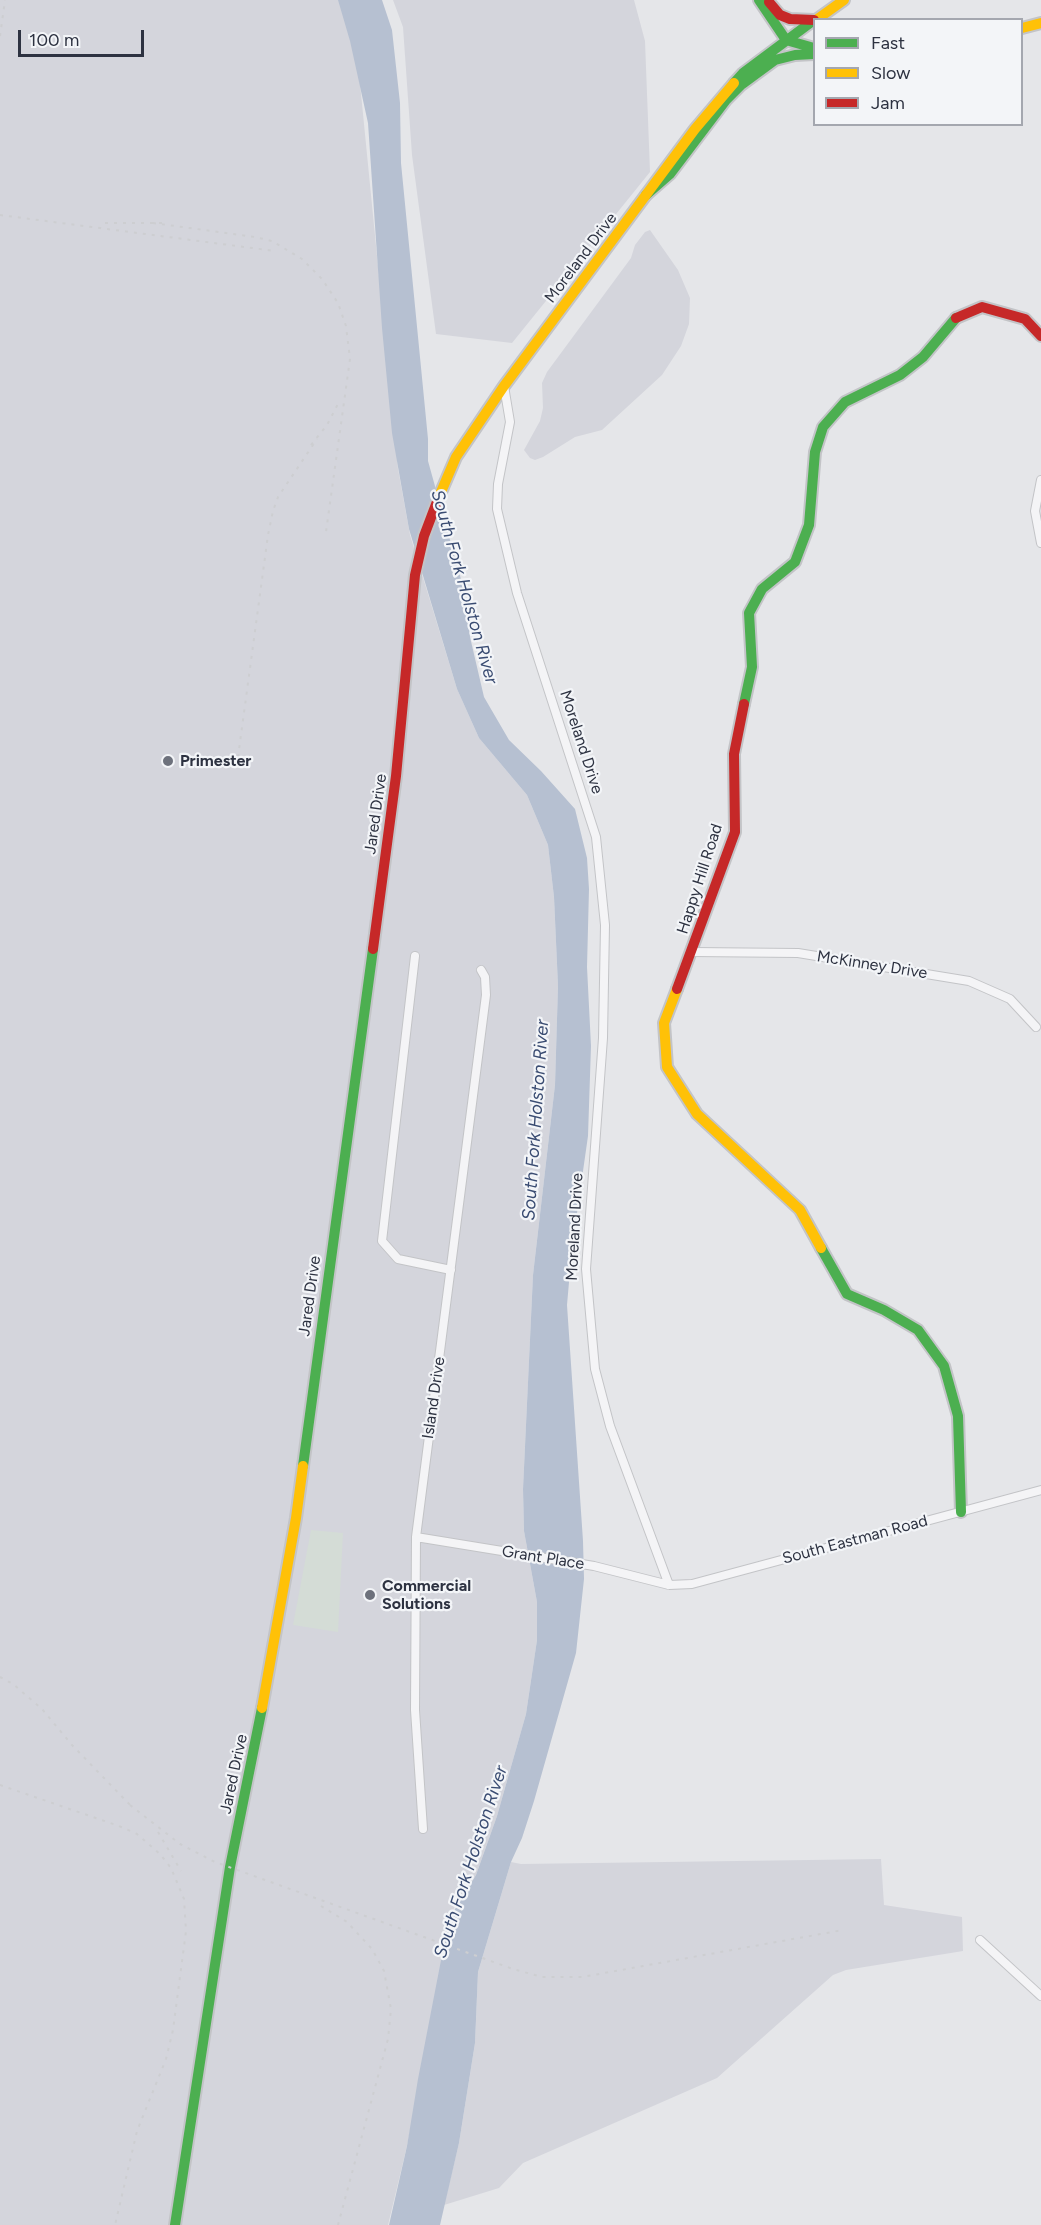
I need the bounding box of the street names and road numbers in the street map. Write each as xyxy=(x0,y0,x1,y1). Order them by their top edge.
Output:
street label: Moreland Drive xyxy=(541,209,621,307)
street label: Moreland Drive xyxy=(555,688,607,796)
street label: Jared Drive xyxy=(361,773,391,855)
street label: Happy Hill Road xyxy=(673,821,727,937)
street label: McKinney Drive xyxy=(815,947,929,983)
street label: Moreland Drive xyxy=(563,1173,587,1281)
street label: Jared Drive xyxy=(295,1255,325,1337)
street label: Island Drive xyxy=(419,1356,449,1440)
street label: South Eastman Road xyxy=(780,1511,930,1569)
street label: Grant Place xyxy=(501,1542,585,1574)
street label: Jared Drive xyxy=(216,1732,252,1816)

